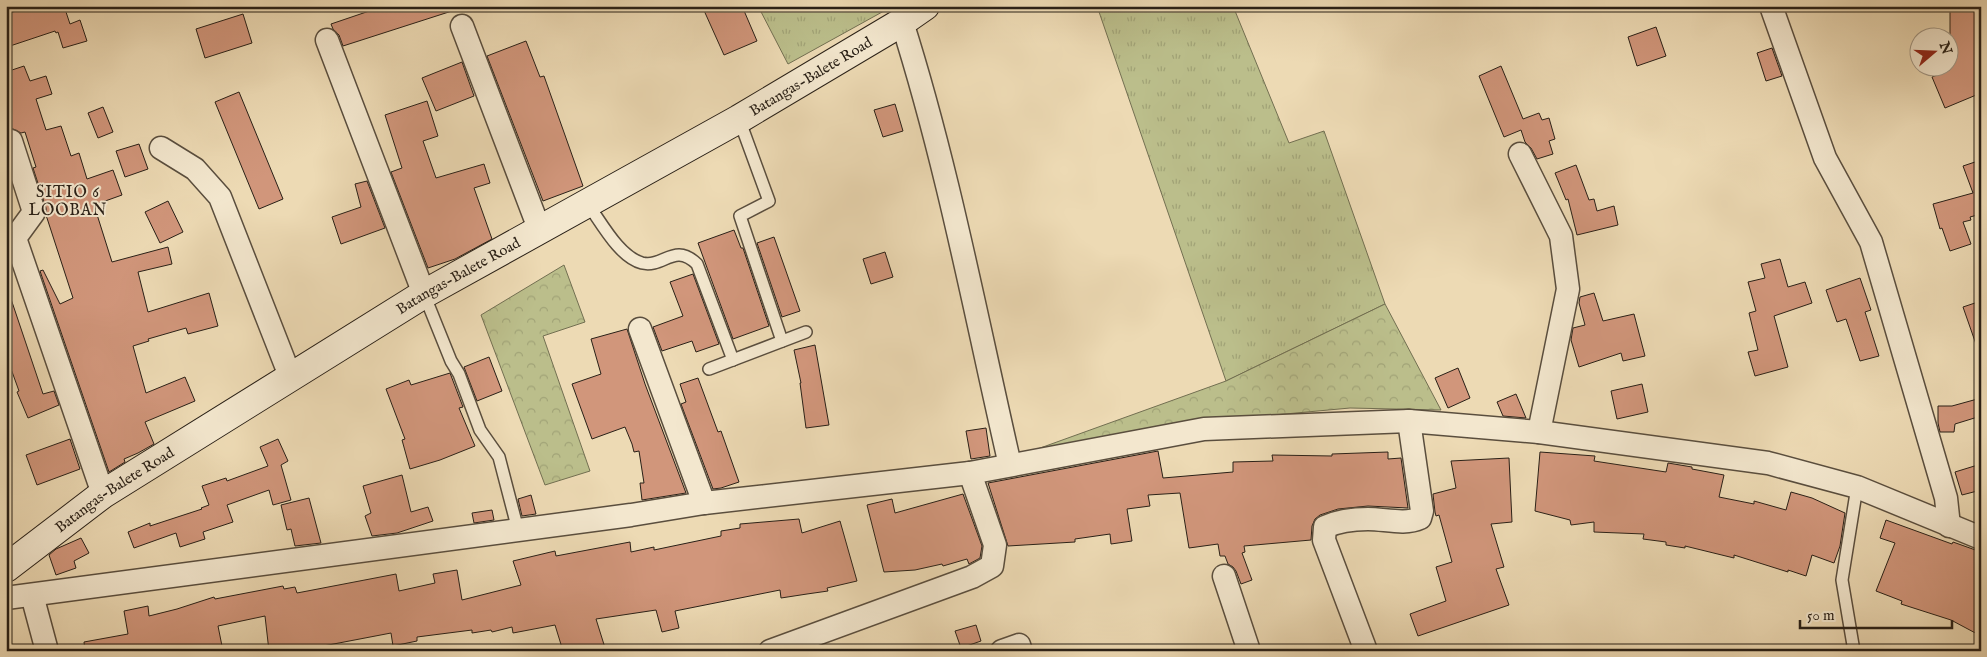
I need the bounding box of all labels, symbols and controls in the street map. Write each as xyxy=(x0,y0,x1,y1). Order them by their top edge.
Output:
north arrow xyxy=(1910,28,1960,78)
street label: Batangas-Balete Road xyxy=(746,32,876,120)
text: N xyxy=(1935,38,1956,57)
district label: SITIO 6 LOOBAN xyxy=(29,183,107,221)
street label: Batangas-Balete Road xyxy=(393,232,524,318)
street label: Batangas-Balete Road xyxy=(51,442,178,537)
scale bar xyxy=(1800,597,1952,629)
text: 50 m xyxy=(1807,606,1835,625)

